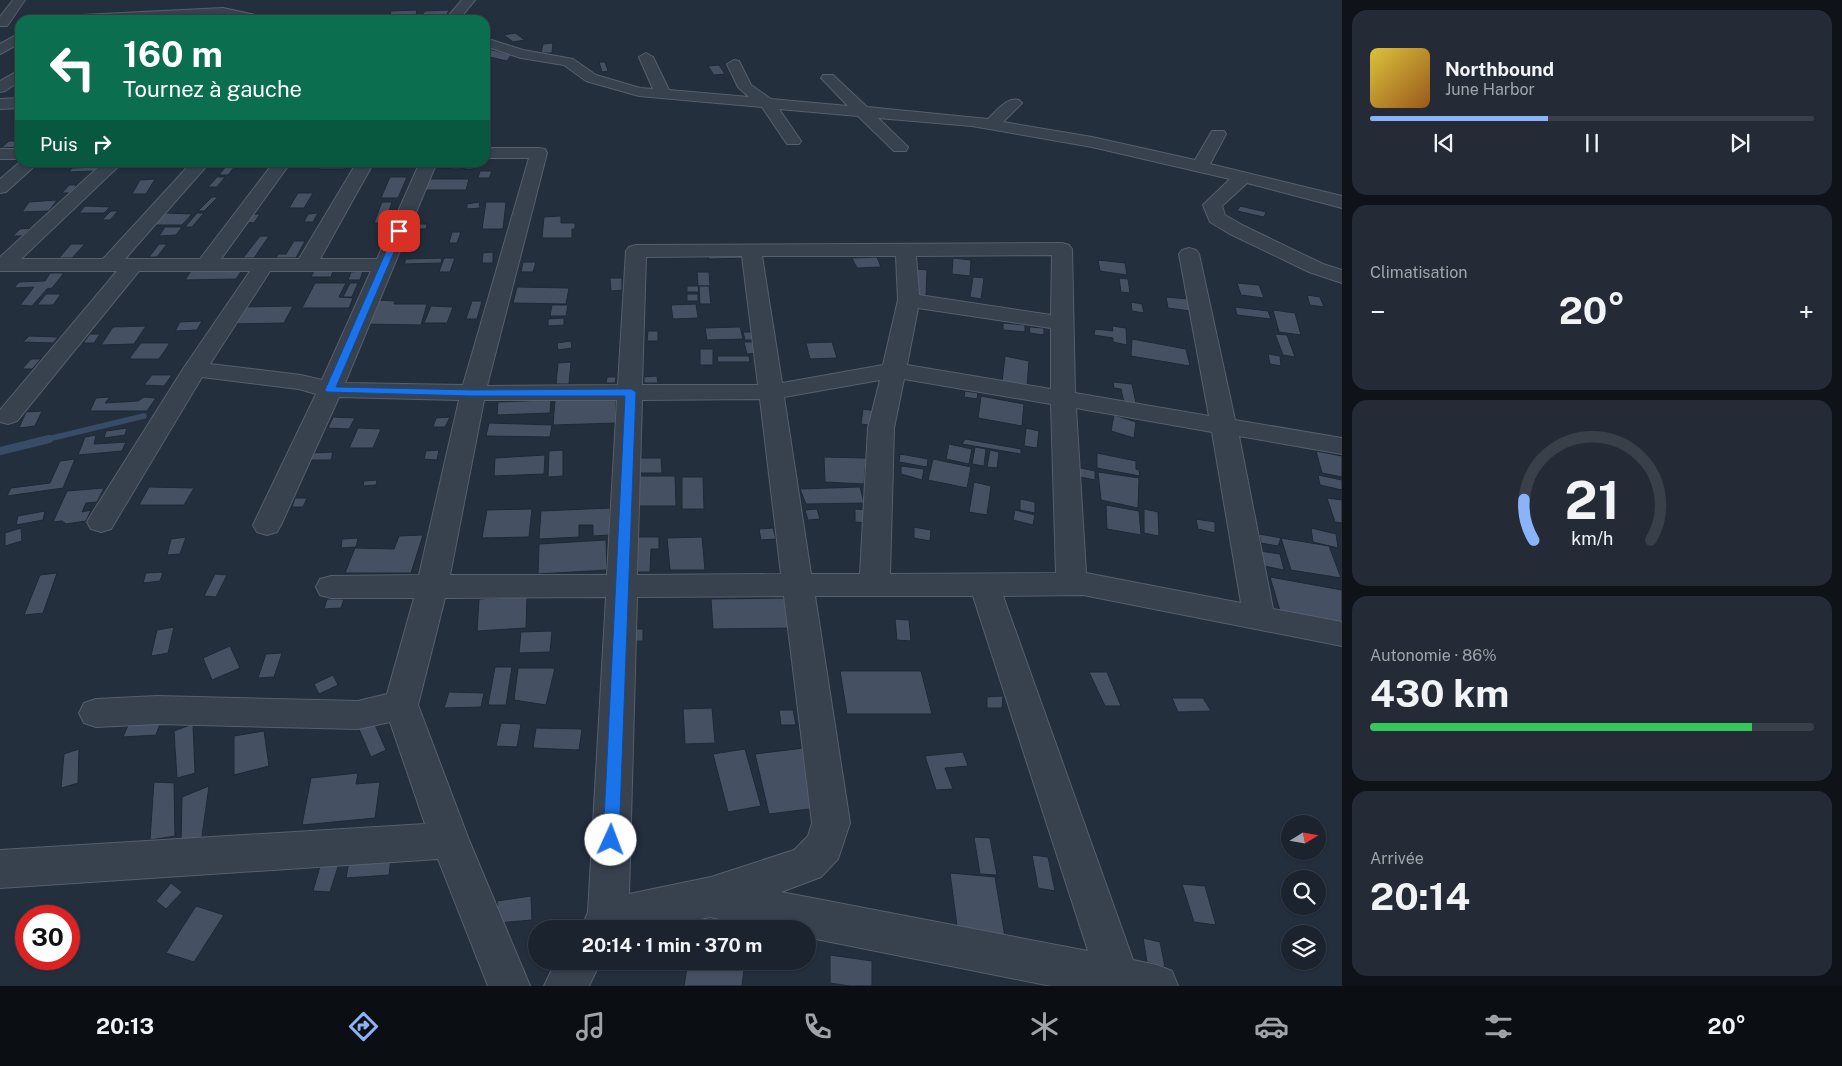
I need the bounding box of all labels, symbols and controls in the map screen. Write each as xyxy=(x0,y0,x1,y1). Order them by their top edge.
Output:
text: 160 m xyxy=(123,34,223,75)
icon: left xyxy=(40,35,105,100)
text: Northbound xyxy=(1445,58,1554,80)
text: Tournez à gauche xyxy=(123,76,302,102)
text: June Harbor xyxy=(1445,80,1535,99)
icon: previous xyxy=(1430,129,1458,157)
icon: pause xyxy=(1578,129,1606,157)
icon: next xyxy=(1726,129,1754,157)
icon: right xyxy=(88,130,116,158)
text: Puis xyxy=(40,133,78,155)
pin xyxy=(378,210,420,252)
icon: arrive xyxy=(385,217,413,245)
text: Climatisation xyxy=(1370,263,1467,282)
text: 20° xyxy=(1559,288,1625,333)
text: − xyxy=(1370,295,1386,328)
text: + xyxy=(1798,295,1814,328)
text: 21 xyxy=(1564,470,1620,531)
text: km/h xyxy=(1571,528,1613,549)
text: Autonomie · 86% xyxy=(1370,646,1497,665)
text: 430 km xyxy=(1370,671,1509,716)
position arrow xyxy=(584,813,636,865)
north arrow xyxy=(1281,815,1326,860)
map controls xyxy=(1281,815,1326,970)
text: Arrivée xyxy=(1370,849,1424,868)
button: search xyxy=(1281,870,1326,915)
text: 20:14 xyxy=(1370,874,1470,919)
speed limit sign: 30 xyxy=(15,905,80,970)
button: layers xyxy=(1281,925,1326,970)
text: 20:14 · 1 min · 370 m xyxy=(582,934,762,956)
icon: directions xyxy=(346,1009,381,1044)
icon: music xyxy=(573,1009,608,1044)
icon: phone xyxy=(800,1009,835,1044)
icon: climate xyxy=(1027,1009,1062,1044)
icon: car xyxy=(1254,1009,1289,1044)
icon: filters xyxy=(1481,1009,1516,1044)
text: 20:13 xyxy=(96,1013,154,1039)
text: 20° xyxy=(1707,1013,1746,1039)

